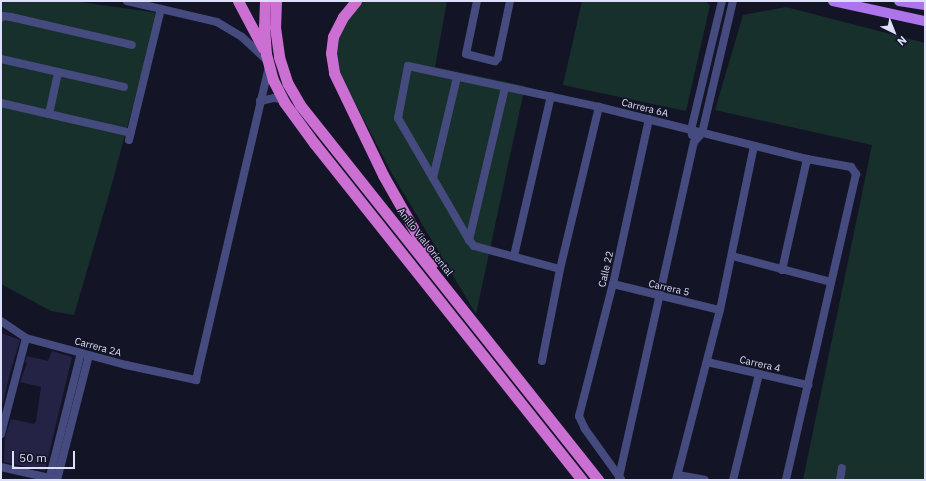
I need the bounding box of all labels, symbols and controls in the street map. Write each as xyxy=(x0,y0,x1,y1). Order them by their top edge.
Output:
north arrow xyxy=(874,12,914,52)
text: N xyxy=(894,33,910,49)
street label: Carrera 6A xyxy=(620,96,670,120)
street label: Anillo Vial Oriental xyxy=(395,206,455,278)
street label: Calle 22 xyxy=(596,250,616,288)
street label: Carrera 5 xyxy=(647,277,691,299)
street label: Carrera 2A xyxy=(73,335,123,359)
street label: Carrera 4 xyxy=(738,353,782,375)
scale bar xyxy=(14,443,77,469)
text: 50 m xyxy=(19,450,47,465)

